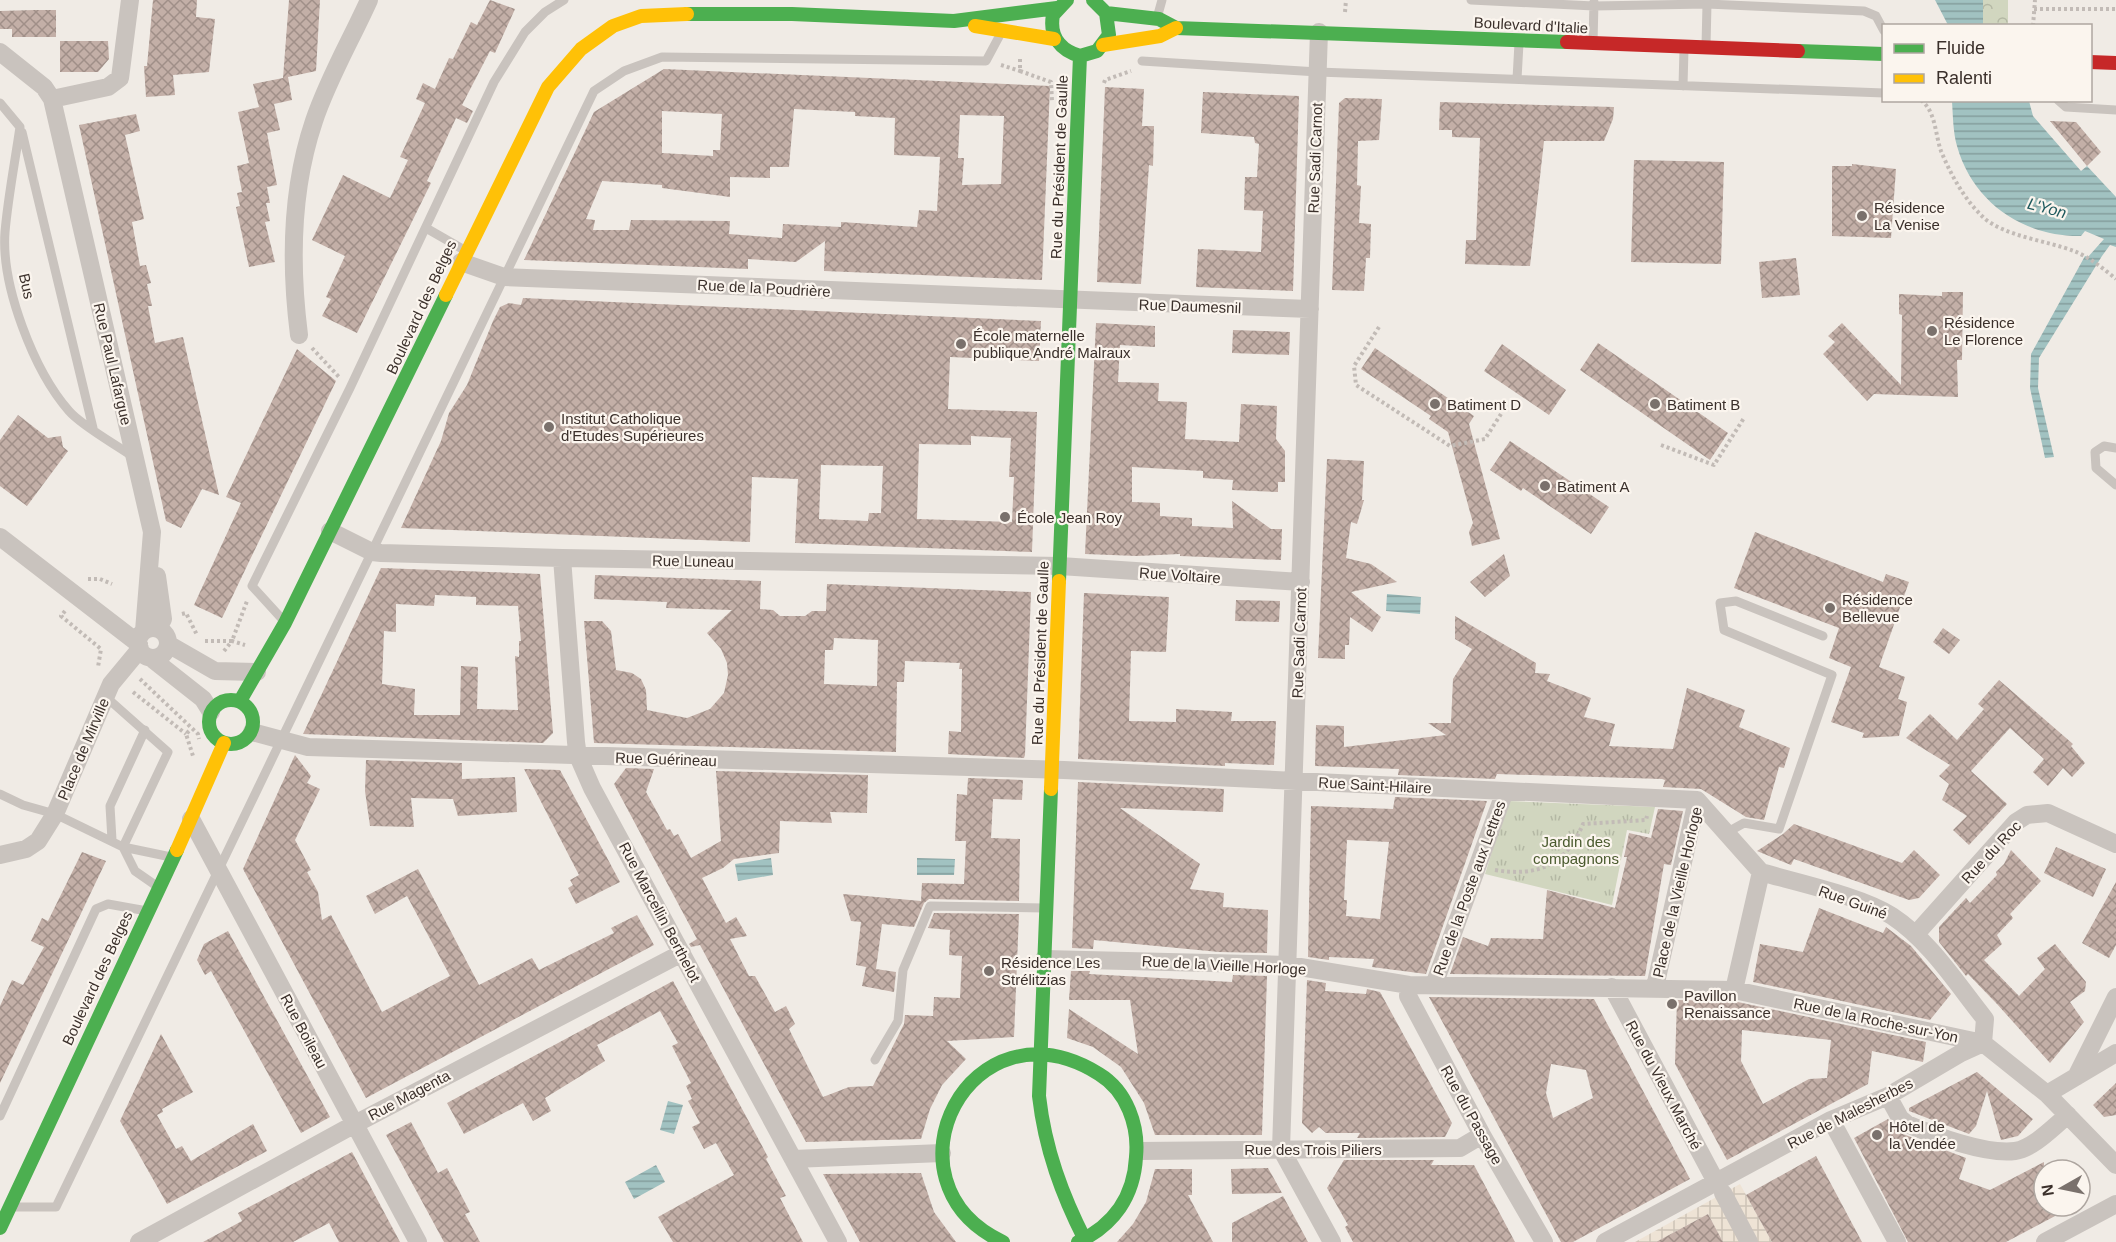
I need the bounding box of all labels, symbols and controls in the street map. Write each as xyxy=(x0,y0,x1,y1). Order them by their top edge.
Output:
street label: Boulevard d'Italie xyxy=(1473,14,1589,36)
legend xyxy=(1882,24,2092,102)
text: Fluide xyxy=(1936,38,1985,58)
text: Ralenti xyxy=(1936,68,1992,88)
street label: Rue du Président de Gaulle xyxy=(1047,75,1071,259)
street label: Rue Sadi Carnot xyxy=(1305,101,1325,214)
water label: L'Yon xyxy=(2026,195,2068,221)
place label: Résidence La Venise xyxy=(1874,199,1945,233)
marker: Résidence La Venise xyxy=(1855,209,1869,223)
street label: Boulevard des Belges xyxy=(382,237,460,377)
street label: Bus xyxy=(16,271,38,301)
street label: Rue de la Poudrière xyxy=(697,276,831,300)
street label: Rue Daumesnil xyxy=(1138,296,1242,316)
street label: Rue Paul Lafargue xyxy=(91,301,135,427)
place label: Résidence Le Florence xyxy=(1944,314,2023,348)
marker: Résidence Le Florence xyxy=(1925,324,1939,338)
place label: École maternelle publique André Malraux xyxy=(973,327,1131,361)
marker: École maternelle publique André Malraux xyxy=(954,337,968,351)
place label: Batiment D xyxy=(1447,396,1521,413)
place label: Batiment B xyxy=(1667,396,1740,413)
marker: Batiment D xyxy=(1428,397,1442,411)
marker: Batiment B xyxy=(1648,397,1662,411)
place label: Institut Catholique d'Etudes Supérieures xyxy=(561,410,704,444)
marker: Institut Catholique d'Etudes Supérieures xyxy=(542,420,556,434)
place label: Batiment A xyxy=(1557,478,1630,495)
marker: Batiment A xyxy=(1538,479,1552,493)
place label: École Jean Roy xyxy=(1017,509,1123,526)
marker: École Jean Roy xyxy=(998,510,1012,524)
street label: Rue Luneau xyxy=(652,552,734,570)
street label: Rue du Président de Gaulle xyxy=(1028,561,1052,745)
street label: Rue Voltaire xyxy=(1139,564,1221,586)
street label: Rue Sadi Carnot xyxy=(1289,586,1309,699)
place label: Résidence Bellevue xyxy=(1842,591,1913,625)
marker: Résidence Bellevue xyxy=(1823,601,1837,615)
street label: Place de Mirville xyxy=(54,695,112,803)
street label: Rue Guérineau xyxy=(615,749,717,769)
street label: Rue Saint-Hilaire xyxy=(1318,774,1432,796)
street label: Rue de la Poste aux Lettres xyxy=(1429,798,1509,978)
street label: Place de la Vieille Horloge xyxy=(1649,805,1705,979)
street label: Rue du Roc xyxy=(1958,817,2025,887)
park label: Jardin des compagnons xyxy=(1533,833,1619,867)
street label: Rue Marcellin Berthelot xyxy=(616,839,704,986)
street label: Rue Guiné xyxy=(1816,882,1890,922)
street label: Boulevard des Belges xyxy=(58,908,136,1048)
street label: Rue de la Vieille Horloge xyxy=(1141,952,1307,978)
place label: Résidence Les Strélitzias xyxy=(1001,954,1100,988)
marker: Résidence Les Strélitzias xyxy=(982,964,996,978)
place label: Pavillon Renaissance xyxy=(1684,987,1771,1021)
street label: Rue Boileau xyxy=(277,991,331,1071)
street label: Rue de la Roche-sur-Yon xyxy=(1792,994,1960,1046)
marker: Pavillon Renaissance xyxy=(1665,997,1679,1011)
street label: Rue du Vieux Marché xyxy=(1623,1017,1705,1153)
street label: Rue du Passage xyxy=(1438,1062,1506,1168)
street label: Rue Magenta xyxy=(365,1066,453,1124)
street label: Rue de Malesherbes xyxy=(1784,1074,1916,1152)
place label: Hôtel de la Vendée xyxy=(1889,1118,1956,1152)
marker: Hôtel de la Vendée xyxy=(1870,1128,1884,1142)
street label: Rue des Trois Piliers xyxy=(1244,1141,1382,1158)
north arrow xyxy=(2032,1158,2092,1218)
text: N xyxy=(2038,1183,2057,1197)

